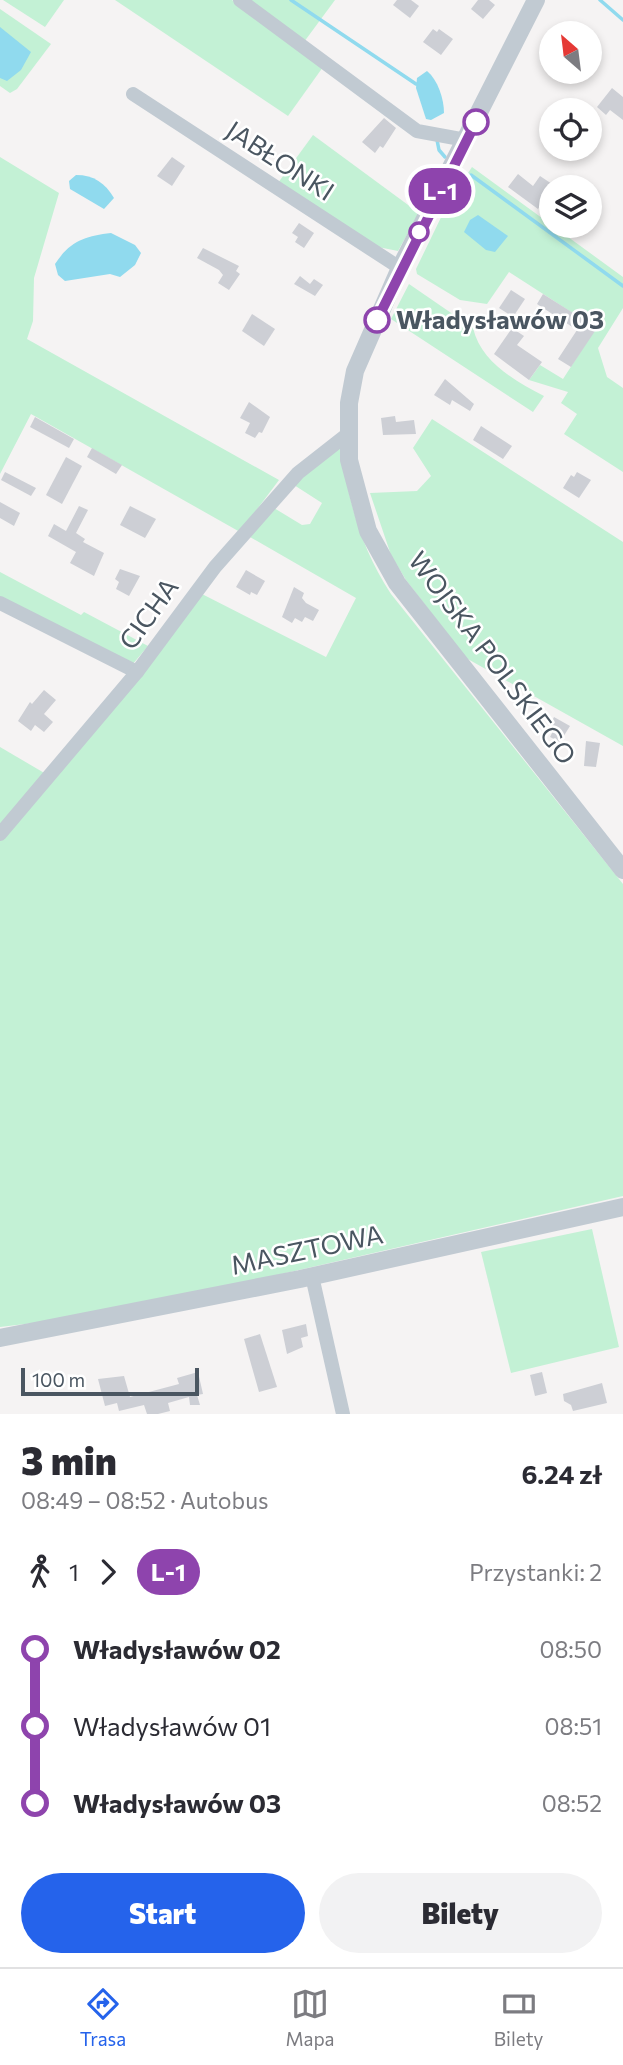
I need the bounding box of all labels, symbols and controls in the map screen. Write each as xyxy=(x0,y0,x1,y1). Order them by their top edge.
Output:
north arrow xyxy=(539,21,602,84)
map controls xyxy=(539,21,602,238)
button: locate xyxy=(539,98,602,161)
unlabelled marker xyxy=(463,109,489,135)
street label: JABŁONKI xyxy=(221,113,341,206)
line badge: L-1 xyxy=(400,168,480,214)
button: layers xyxy=(539,175,602,238)
text: L-1 xyxy=(422,176,458,205)
unlabelled marker xyxy=(409,222,429,242)
place label: Władysławów 03 xyxy=(396,303,604,334)
marker: Władysławów 03 xyxy=(364,307,390,333)
street label: WOJSKA POLSKIEGO xyxy=(403,545,583,770)
street label: CICHA xyxy=(112,571,184,655)
street label: MASZTOWA xyxy=(228,1217,386,1280)
scale bar xyxy=(21,1365,200,1397)
text: 100 m xyxy=(32,1368,85,1391)
text: 3 min xyxy=(21,1436,117,1483)
text: 6.24 zł xyxy=(521,1458,602,1489)
text: 08:49 – 08:52 · Autobus xyxy=(21,1486,269,1514)
icon: walk xyxy=(21,1553,59,1591)
icon: forward xyxy=(89,1553,127,1591)
text: L-1 xyxy=(151,1557,186,1586)
text: 1 xyxy=(69,1558,79,1586)
text: Przystanki: 2 xyxy=(469,1558,602,1586)
text: Władysławów 02 xyxy=(73,1633,281,1664)
text: 08:50 xyxy=(539,1635,602,1663)
text: Władysławów 01 xyxy=(73,1710,271,1741)
text: 08:51 xyxy=(545,1712,602,1740)
text: Władysławów 03 xyxy=(73,1787,281,1818)
text: 08:52 xyxy=(542,1789,602,1817)
button: Start xyxy=(21,1873,305,1953)
button: Bilety xyxy=(319,1873,602,1953)
tab: Trasa xyxy=(80,1985,126,2050)
tab: Mapa xyxy=(285,1985,335,2050)
tab: Bilety xyxy=(494,1985,543,2050)

